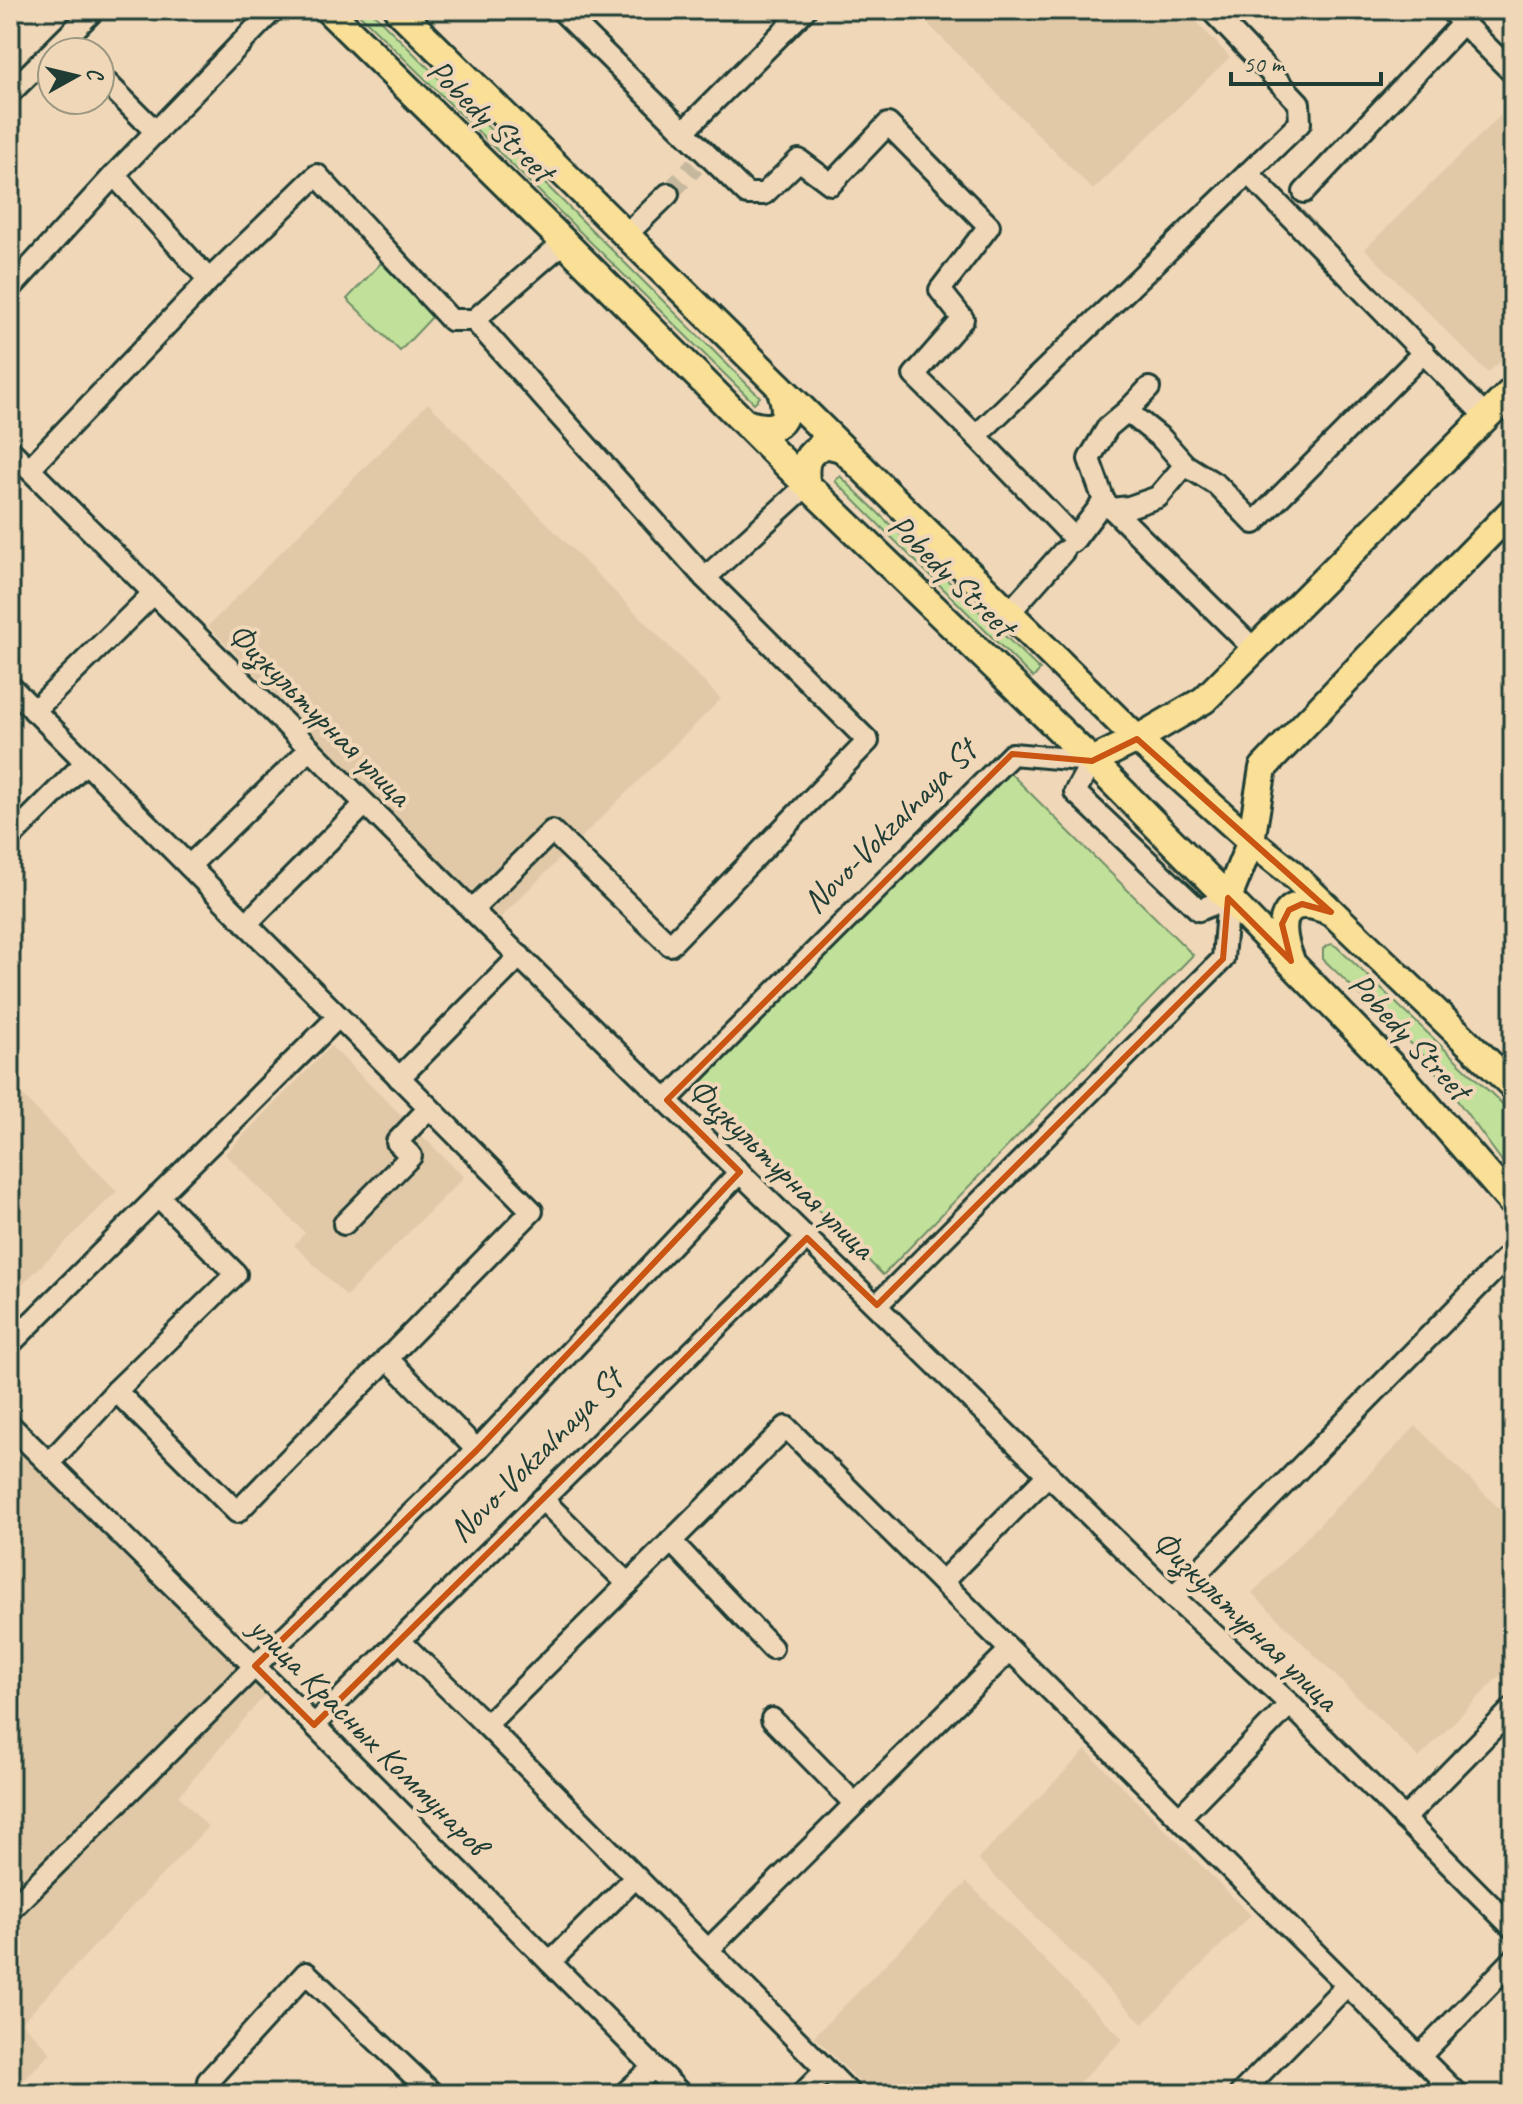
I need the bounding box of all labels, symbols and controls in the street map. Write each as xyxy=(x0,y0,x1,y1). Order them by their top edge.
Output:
north arrow xyxy=(36,36,116,116)
scale bar xyxy=(1231,36,1381,86)
street label: Pobedy Street xyxy=(419,49,567,194)
text: 50 m xyxy=(1243,49,1286,79)
text: С xyxy=(80,66,110,84)
street label: Pobedy Street xyxy=(880,504,1028,649)
street label: Физкультурная улица xyxy=(219,613,423,817)
street label: Novo-Vokzalnaya St xyxy=(793,727,988,922)
street label: Pobedy Street xyxy=(1340,963,1483,1113)
street label: Физкультурная улица xyxy=(679,1068,886,1270)
street label: Novo-Vokzalnaya St xyxy=(439,1356,634,1551)
street label: Физкультурная улица xyxy=(1143,1520,1350,1722)
street label: улица Красных Коммунаров xyxy=(239,1605,502,1868)

